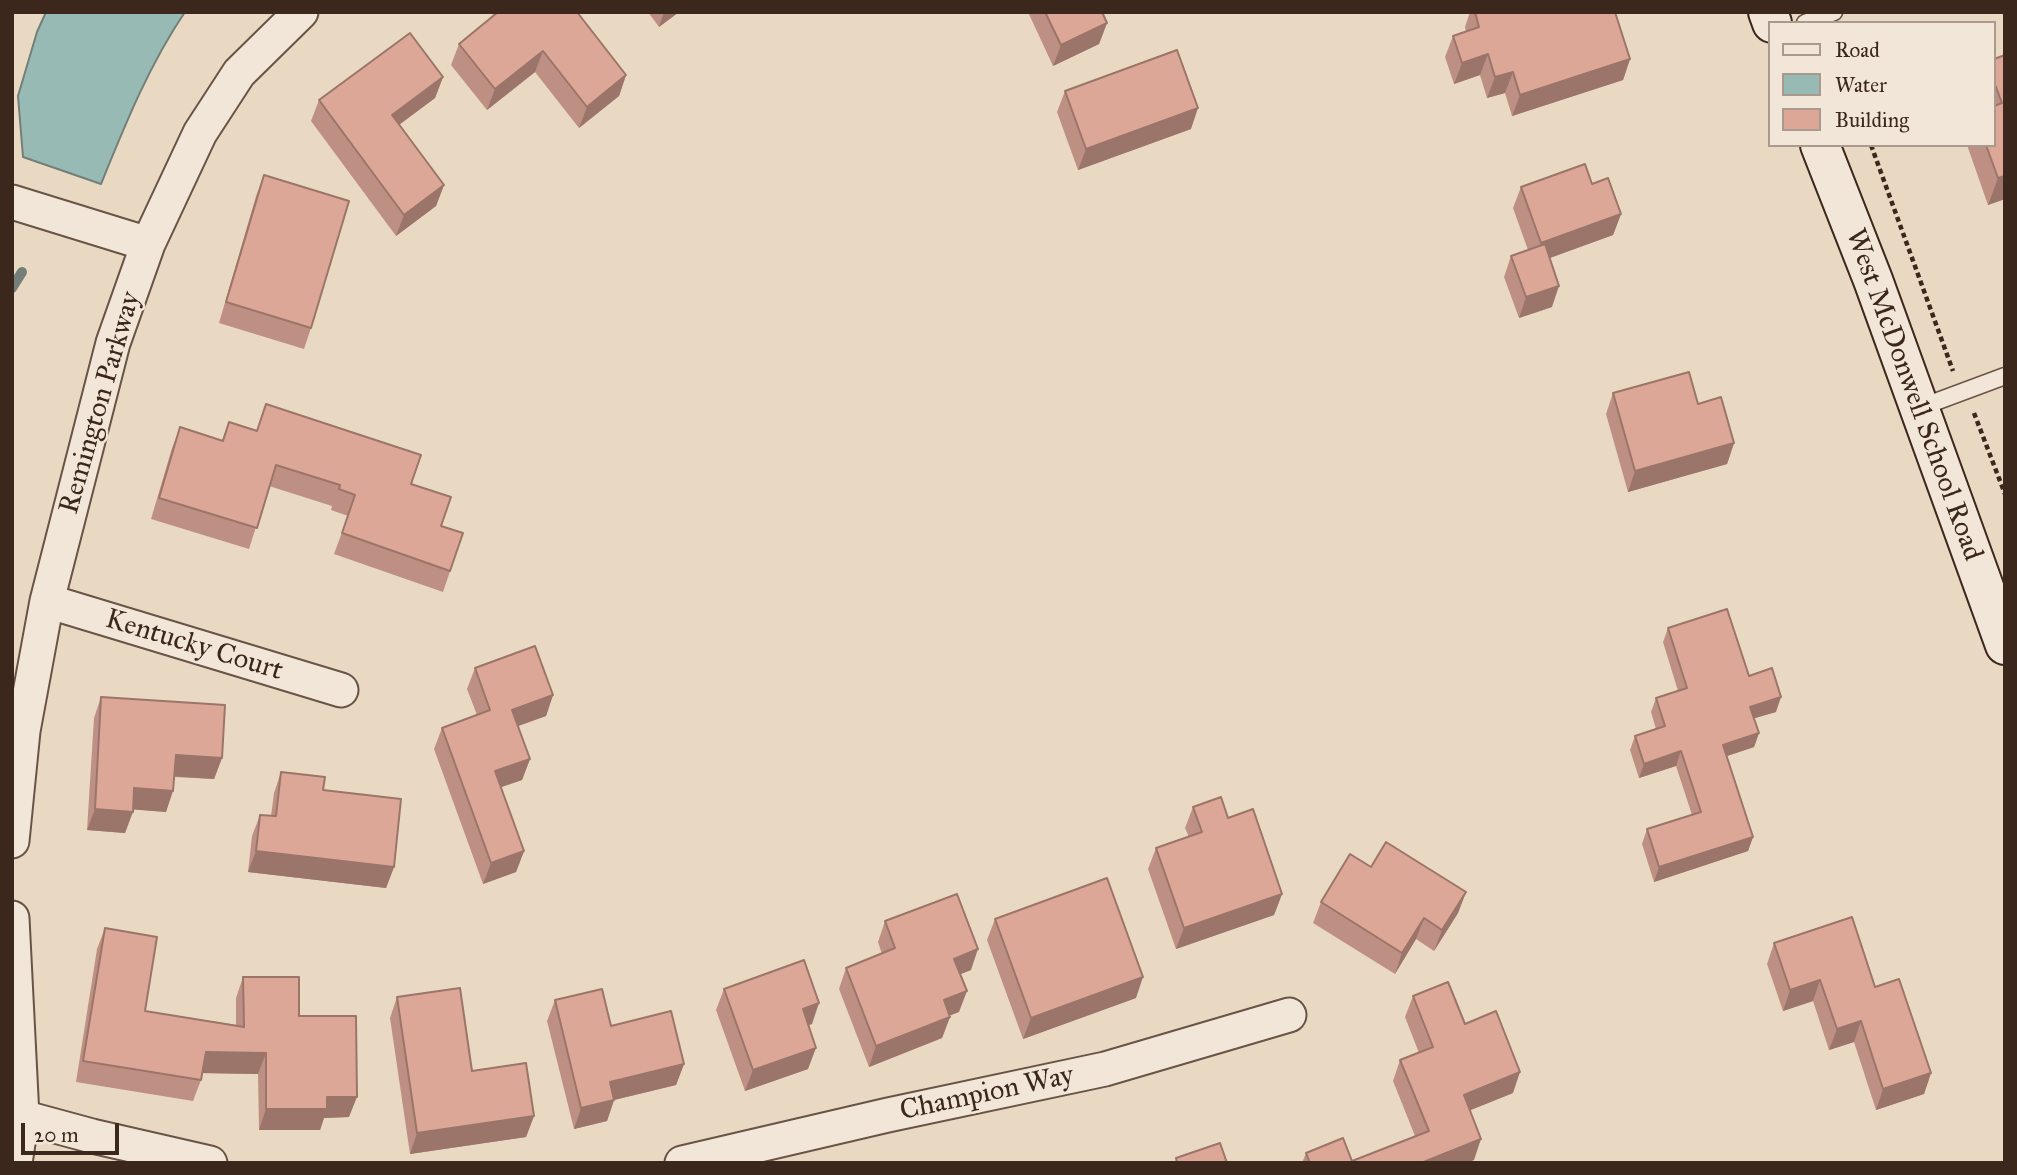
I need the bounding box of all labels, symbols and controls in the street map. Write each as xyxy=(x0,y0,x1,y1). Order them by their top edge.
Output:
legend xyxy=(1769,21,1996,147)
text: Road xyxy=(1835,37,1880,63)
text: Water xyxy=(1835,72,1887,98)
text: Building xyxy=(1835,107,1909,133)
street label: West McDonwell School Road xyxy=(1837,224,1989,566)
street label: Remington Parkway xyxy=(53,288,149,518)
street label: Kentucky Court xyxy=(101,603,287,689)
street label: Champion Way xyxy=(897,1059,1077,1129)
scale bar xyxy=(24,1108,122,1152)
text: 20 m xyxy=(34,1122,79,1148)

